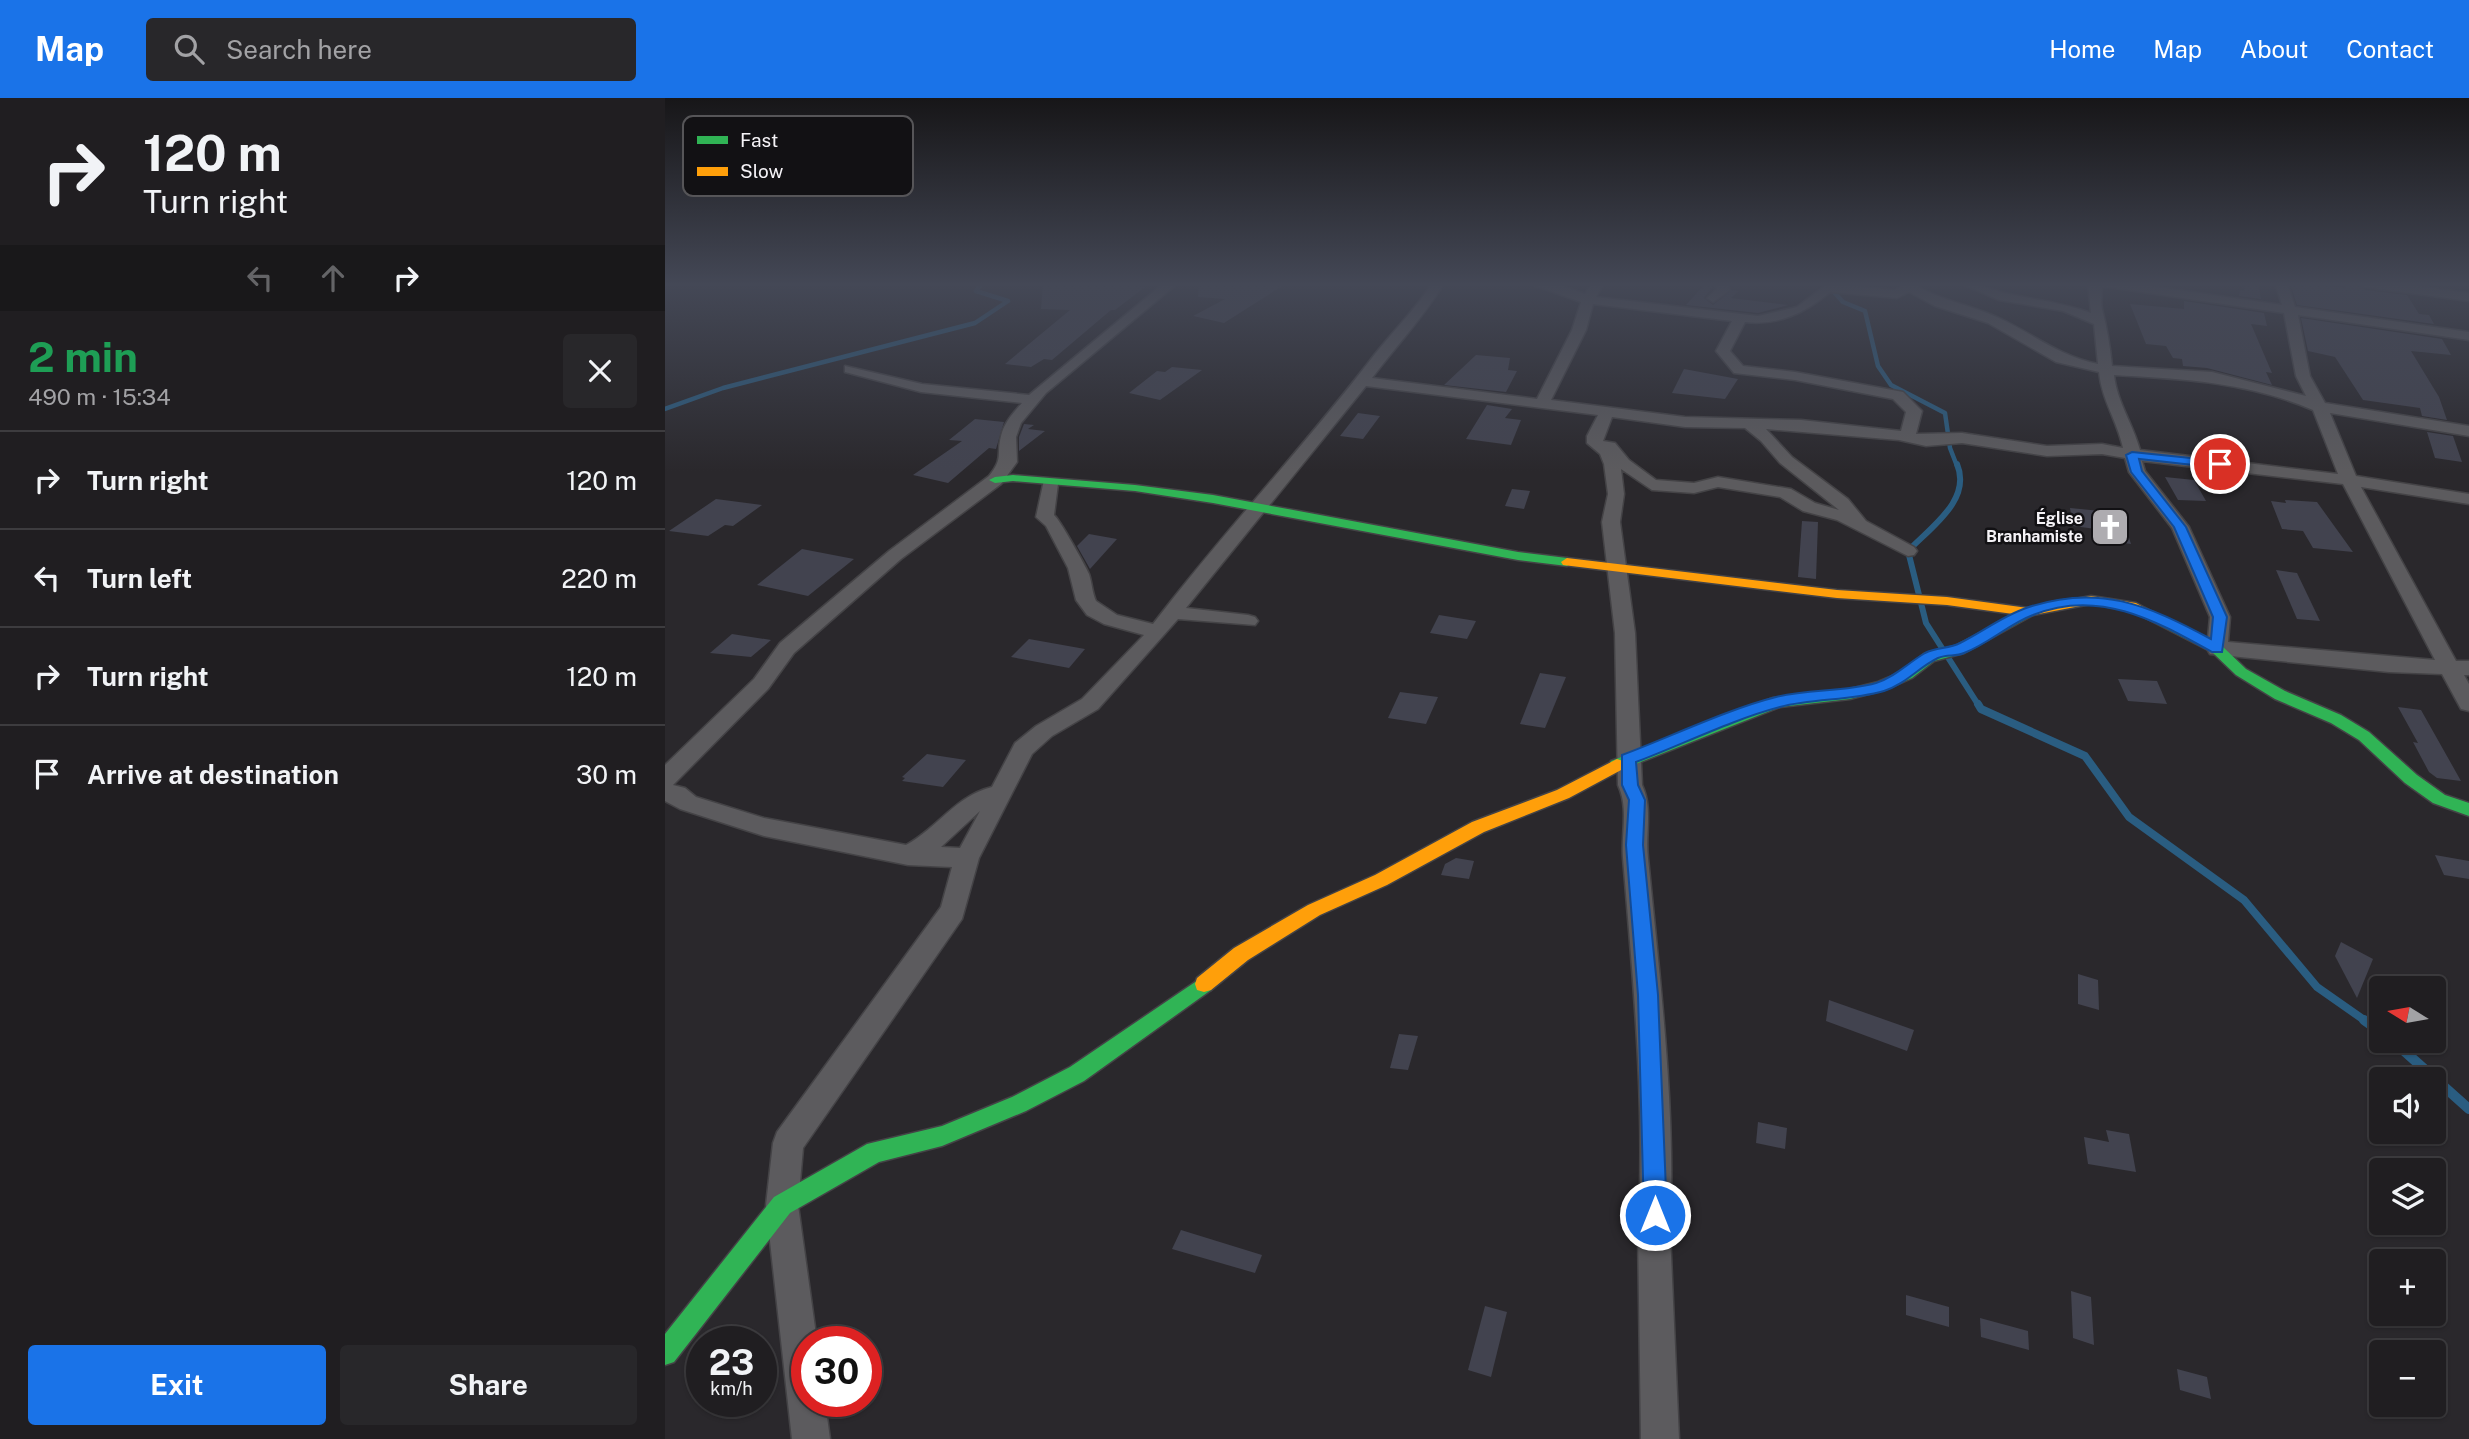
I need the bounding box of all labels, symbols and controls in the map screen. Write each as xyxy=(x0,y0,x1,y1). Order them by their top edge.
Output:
search box xyxy=(146,18,636,81)
text: Map xyxy=(35,30,104,68)
icon: search xyxy=(170,30,208,68)
text: Search here xyxy=(226,34,372,65)
text: Home xyxy=(2049,35,2115,63)
text: Map xyxy=(2153,35,2202,63)
text: About xyxy=(2240,35,2308,63)
text: Contact xyxy=(2346,35,2434,63)
legend xyxy=(683,116,913,196)
text: 120 m xyxy=(143,124,282,182)
icon: right xyxy=(28,126,119,217)
text: Fast xyxy=(740,129,778,151)
text: Slow xyxy=(740,160,784,182)
text: Turn right xyxy=(143,183,288,220)
icon: left xyxy=(241,259,279,297)
icon: ahead xyxy=(314,259,352,297)
icon: right xyxy=(387,259,425,297)
text: 2 min xyxy=(28,332,138,381)
button: close xyxy=(563,334,637,408)
text: 490 m · 15:34 xyxy=(28,383,171,410)
pin xyxy=(2190,434,2250,494)
icon: arrive xyxy=(2201,445,2239,483)
icon: right xyxy=(28,461,66,499)
text: Turn right xyxy=(87,465,209,496)
text: 120 m xyxy=(566,465,637,496)
church icon: Église Branhamiste xyxy=(2089,506,2131,548)
place label: Église Branhamiste xyxy=(1986,508,2083,546)
icon: left xyxy=(28,559,66,597)
text: Turn left xyxy=(87,563,192,594)
text: 220 m xyxy=(561,563,637,594)
icon: right xyxy=(28,657,66,695)
text: Turn right xyxy=(87,661,209,692)
text: 120 m xyxy=(566,661,637,692)
icon: arrive xyxy=(28,755,66,793)
text: Arrive at destination xyxy=(87,759,339,790)
text: 30 m xyxy=(576,759,637,790)
north arrow xyxy=(2369,976,2447,1054)
map controls xyxy=(2369,976,2446,1417)
button: sound xyxy=(2369,1067,2446,1144)
button: layers xyxy=(2369,1158,2446,1235)
position arrow xyxy=(1618,1178,1692,1252)
button: + xyxy=(2369,1249,2446,1326)
speed limit sign: 30 xyxy=(791,1326,882,1417)
button: − xyxy=(2369,1340,2446,1417)
text: 23 xyxy=(709,1342,754,1383)
button: Exit xyxy=(28,1345,326,1425)
button: Share xyxy=(340,1345,637,1425)
text: km/h xyxy=(710,1378,753,1399)

